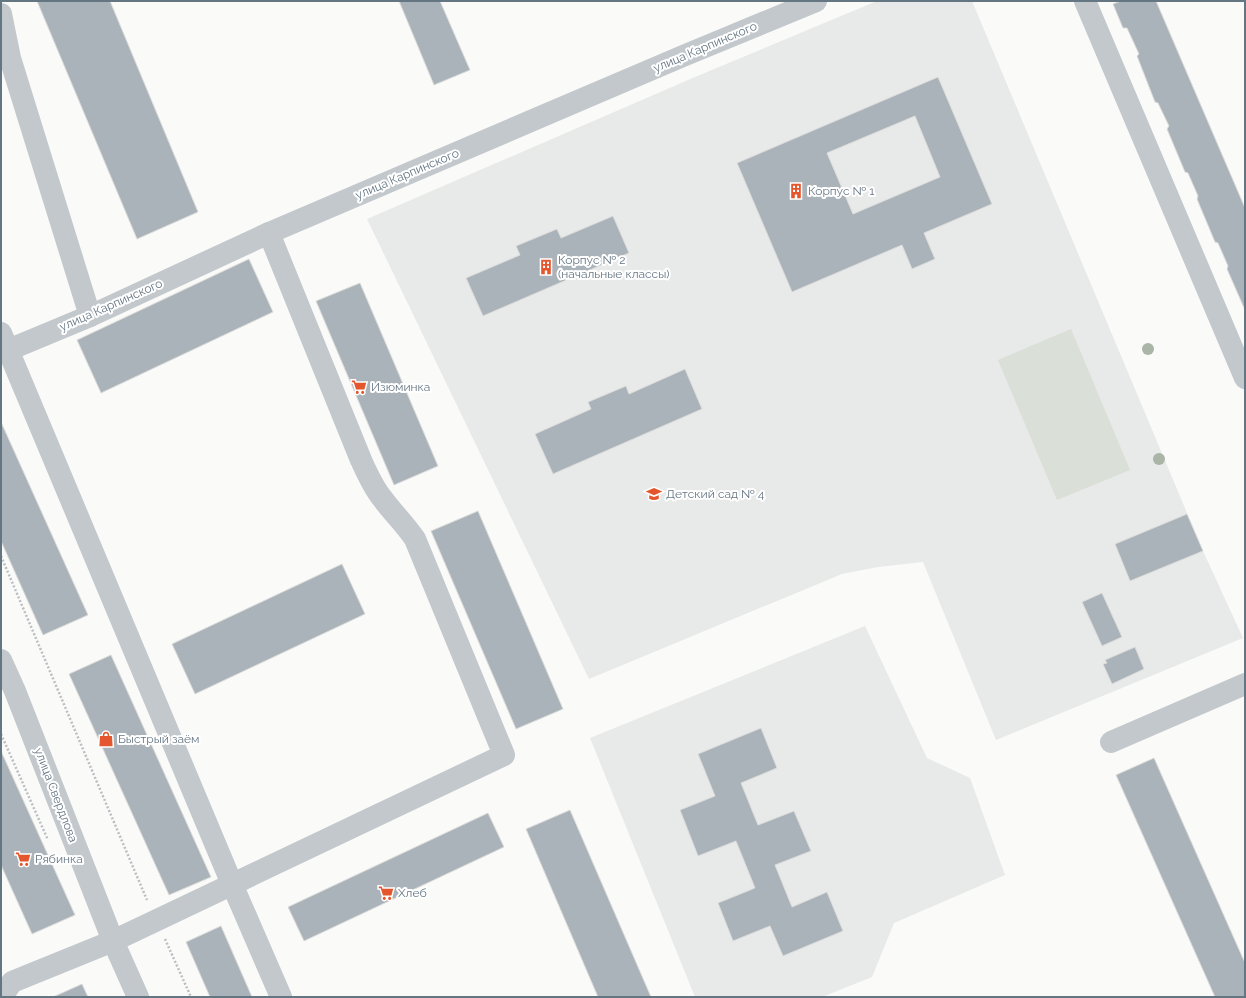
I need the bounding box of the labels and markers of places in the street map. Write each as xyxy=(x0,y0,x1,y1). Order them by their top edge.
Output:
building icon: Корпус № 1 xyxy=(787,182,805,200)
place label: Корпус № 1 xyxy=(808,184,874,198)
place label: Корпус № 2 (начальные классы) xyxy=(558,253,670,281)
building icon: Корпус № 2 (начальные классы) xyxy=(537,258,555,276)
supermarket icon: Изюминка xyxy=(350,378,368,396)
place label: Изюминка xyxy=(371,380,430,394)
school or university icon: Детский сад № 4 xyxy=(645,485,663,503)
place label: Детский сад № 4 xyxy=(666,487,765,501)
shop icon: Быстрый заём xyxy=(97,730,115,748)
place label: Быстрый заём xyxy=(118,732,200,746)
supermarket icon: Рябинка xyxy=(14,850,32,868)
place label: Рябинка xyxy=(35,852,83,866)
supermarket icon: Хлеб xyxy=(377,884,395,902)
place label: Хлеб xyxy=(398,886,427,900)

